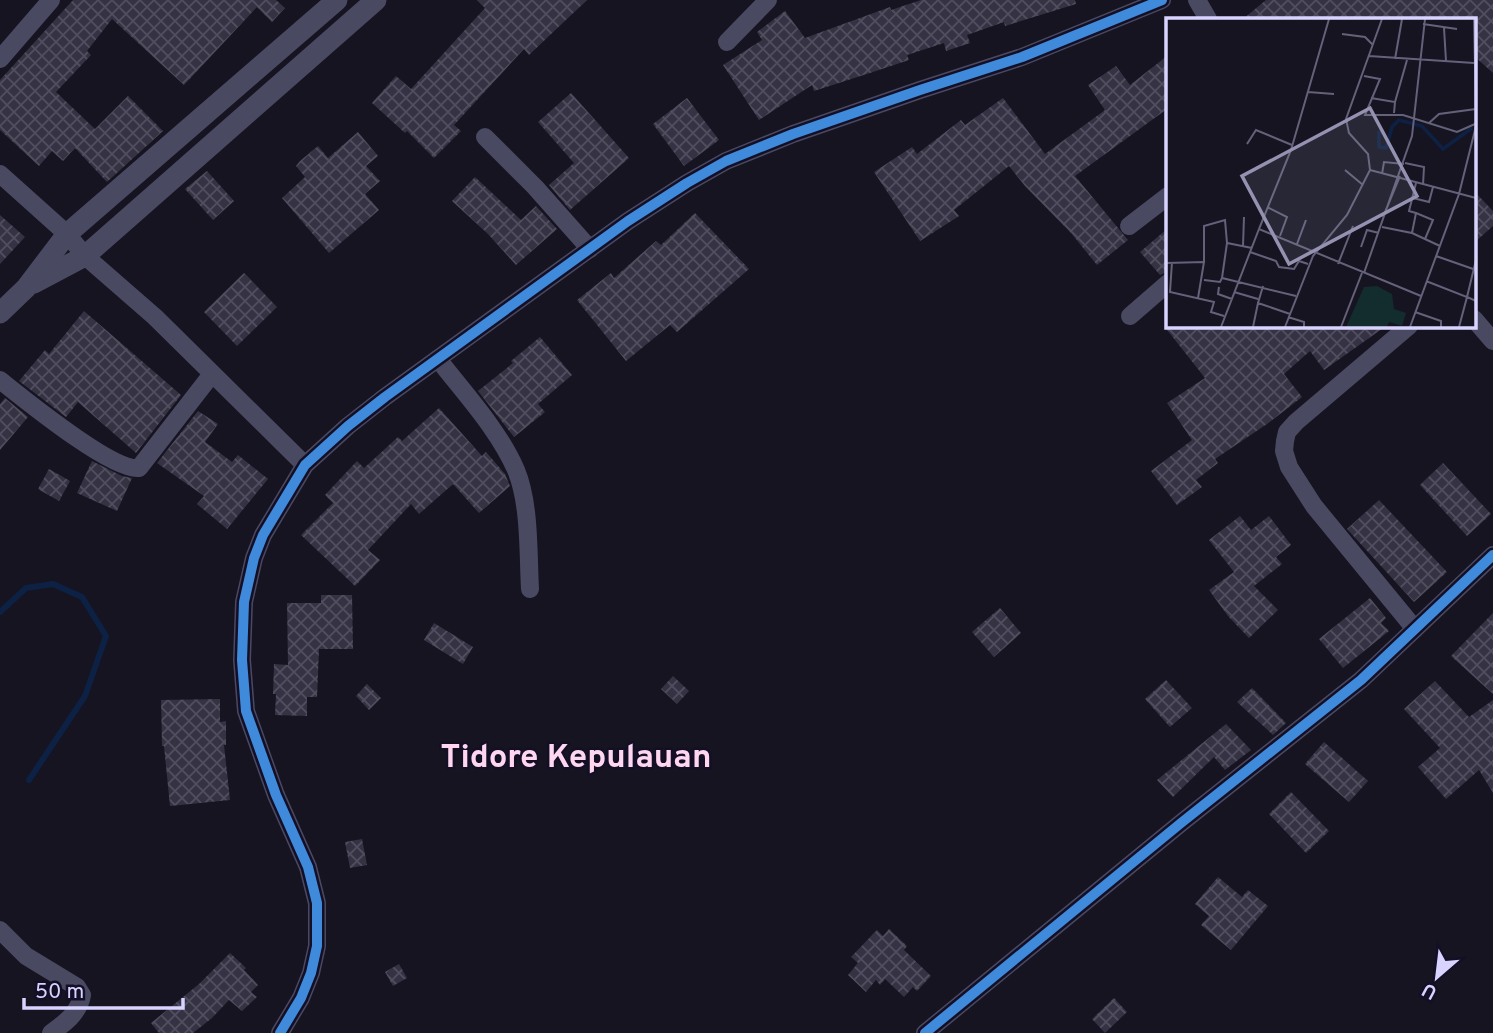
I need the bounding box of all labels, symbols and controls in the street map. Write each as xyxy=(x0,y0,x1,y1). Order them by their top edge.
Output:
inset map xyxy=(1166,18,1476,327)
district label: Tidore Kepulauan xyxy=(441,738,711,780)
north arrow xyxy=(1402,942,1472,1012)
scale bar xyxy=(24,967,184,1011)
text: U xyxy=(1418,976,1442,1004)
text: 50 m xyxy=(35,979,84,1006)

